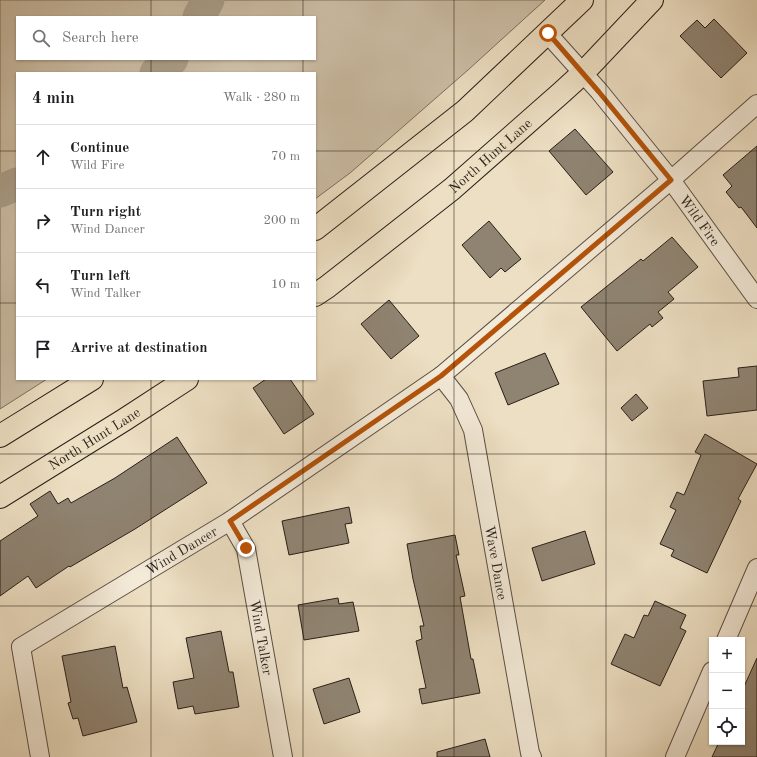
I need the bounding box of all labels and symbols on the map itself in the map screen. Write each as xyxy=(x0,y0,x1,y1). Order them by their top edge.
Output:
route start xyxy=(539,24,557,42)
street label: North Hunt Lane xyxy=(447,116,535,196)
street label: Wild Fire xyxy=(676,193,722,249)
street label: North Hunt Lane xyxy=(46,405,143,473)
street label: Wind Dancer xyxy=(144,524,220,578)
street label: Wave Dance xyxy=(482,525,509,601)
route end xyxy=(237,539,255,557)
street label: Wind Talker xyxy=(247,599,274,677)

